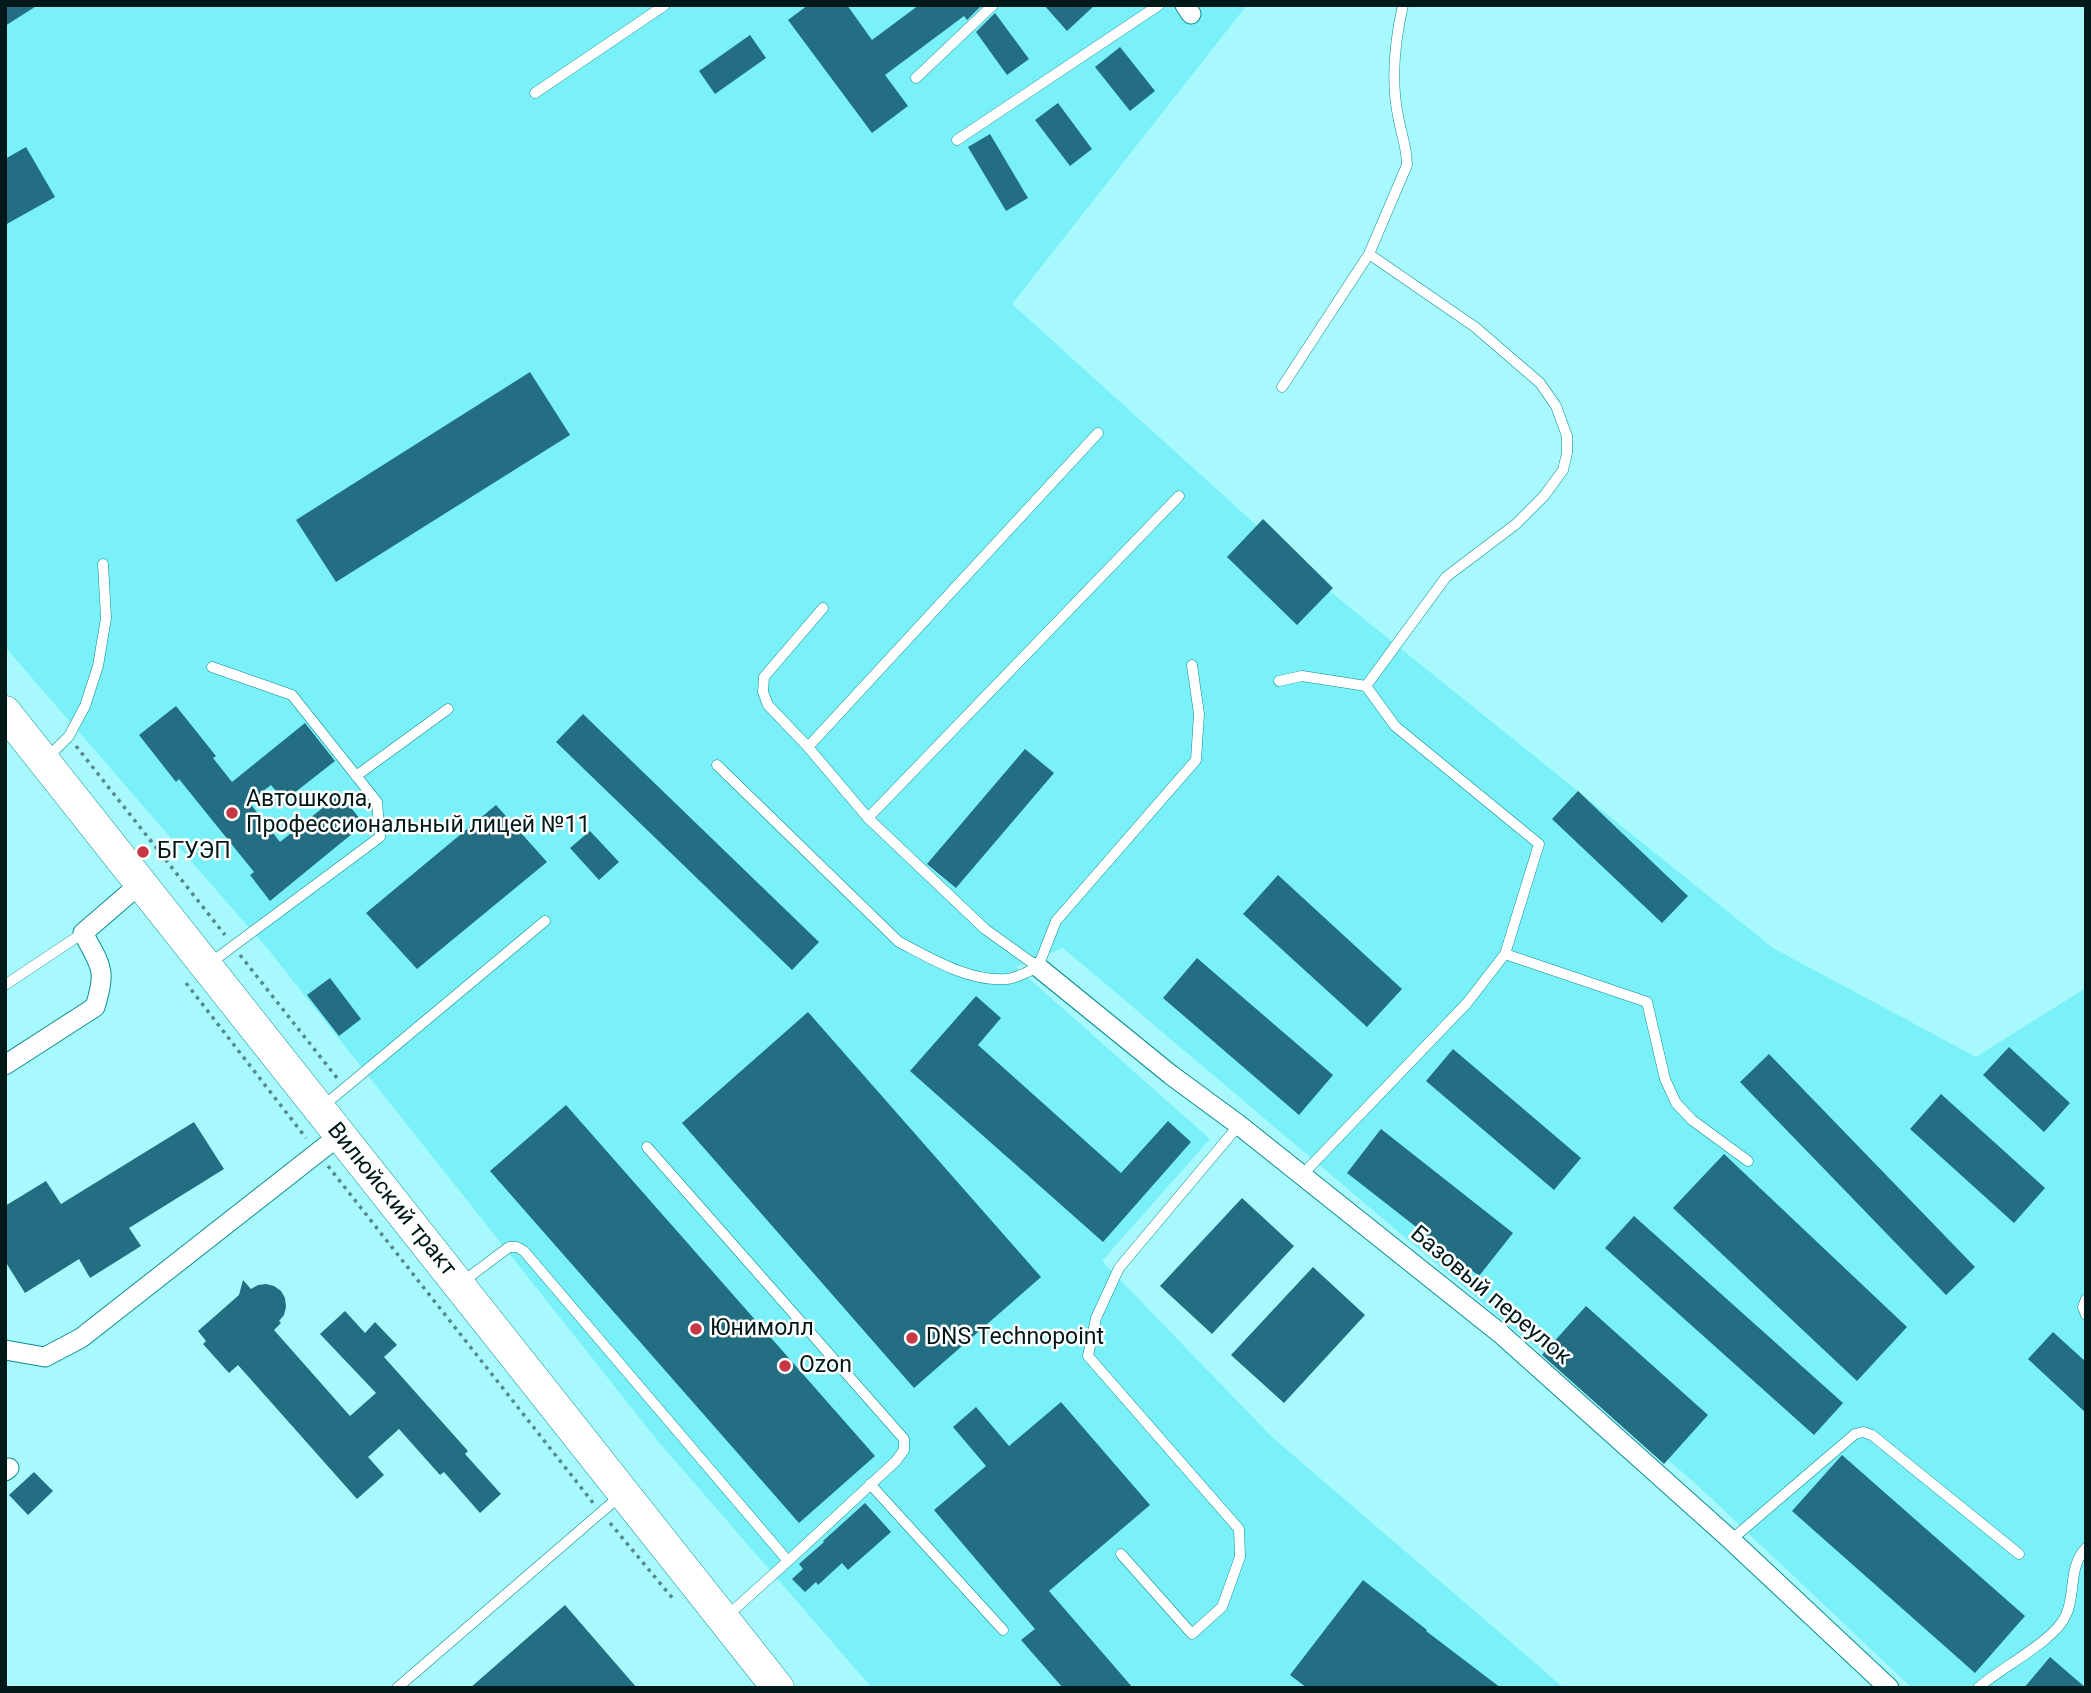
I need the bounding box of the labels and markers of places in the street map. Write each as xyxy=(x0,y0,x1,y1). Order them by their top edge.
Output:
place label: Автошкола, Профессиональный лицей №11 xyxy=(246,786,590,840)
marker: Автошкола, Профессиональный лицей №11 xyxy=(224,805,240,821)
place label: БГУЭП xyxy=(157,838,231,866)
marker: БГУЭП xyxy=(135,844,151,860)
place label: Юнимолл xyxy=(710,1315,814,1343)
marker: Юнимолл xyxy=(688,1321,704,1337)
place label: DNS Technopoint xyxy=(926,1324,1104,1352)
marker: DNS Technopoint xyxy=(904,1330,920,1346)
place label: Ozon xyxy=(799,1352,852,1380)
marker: Ozon xyxy=(777,1358,793,1374)

